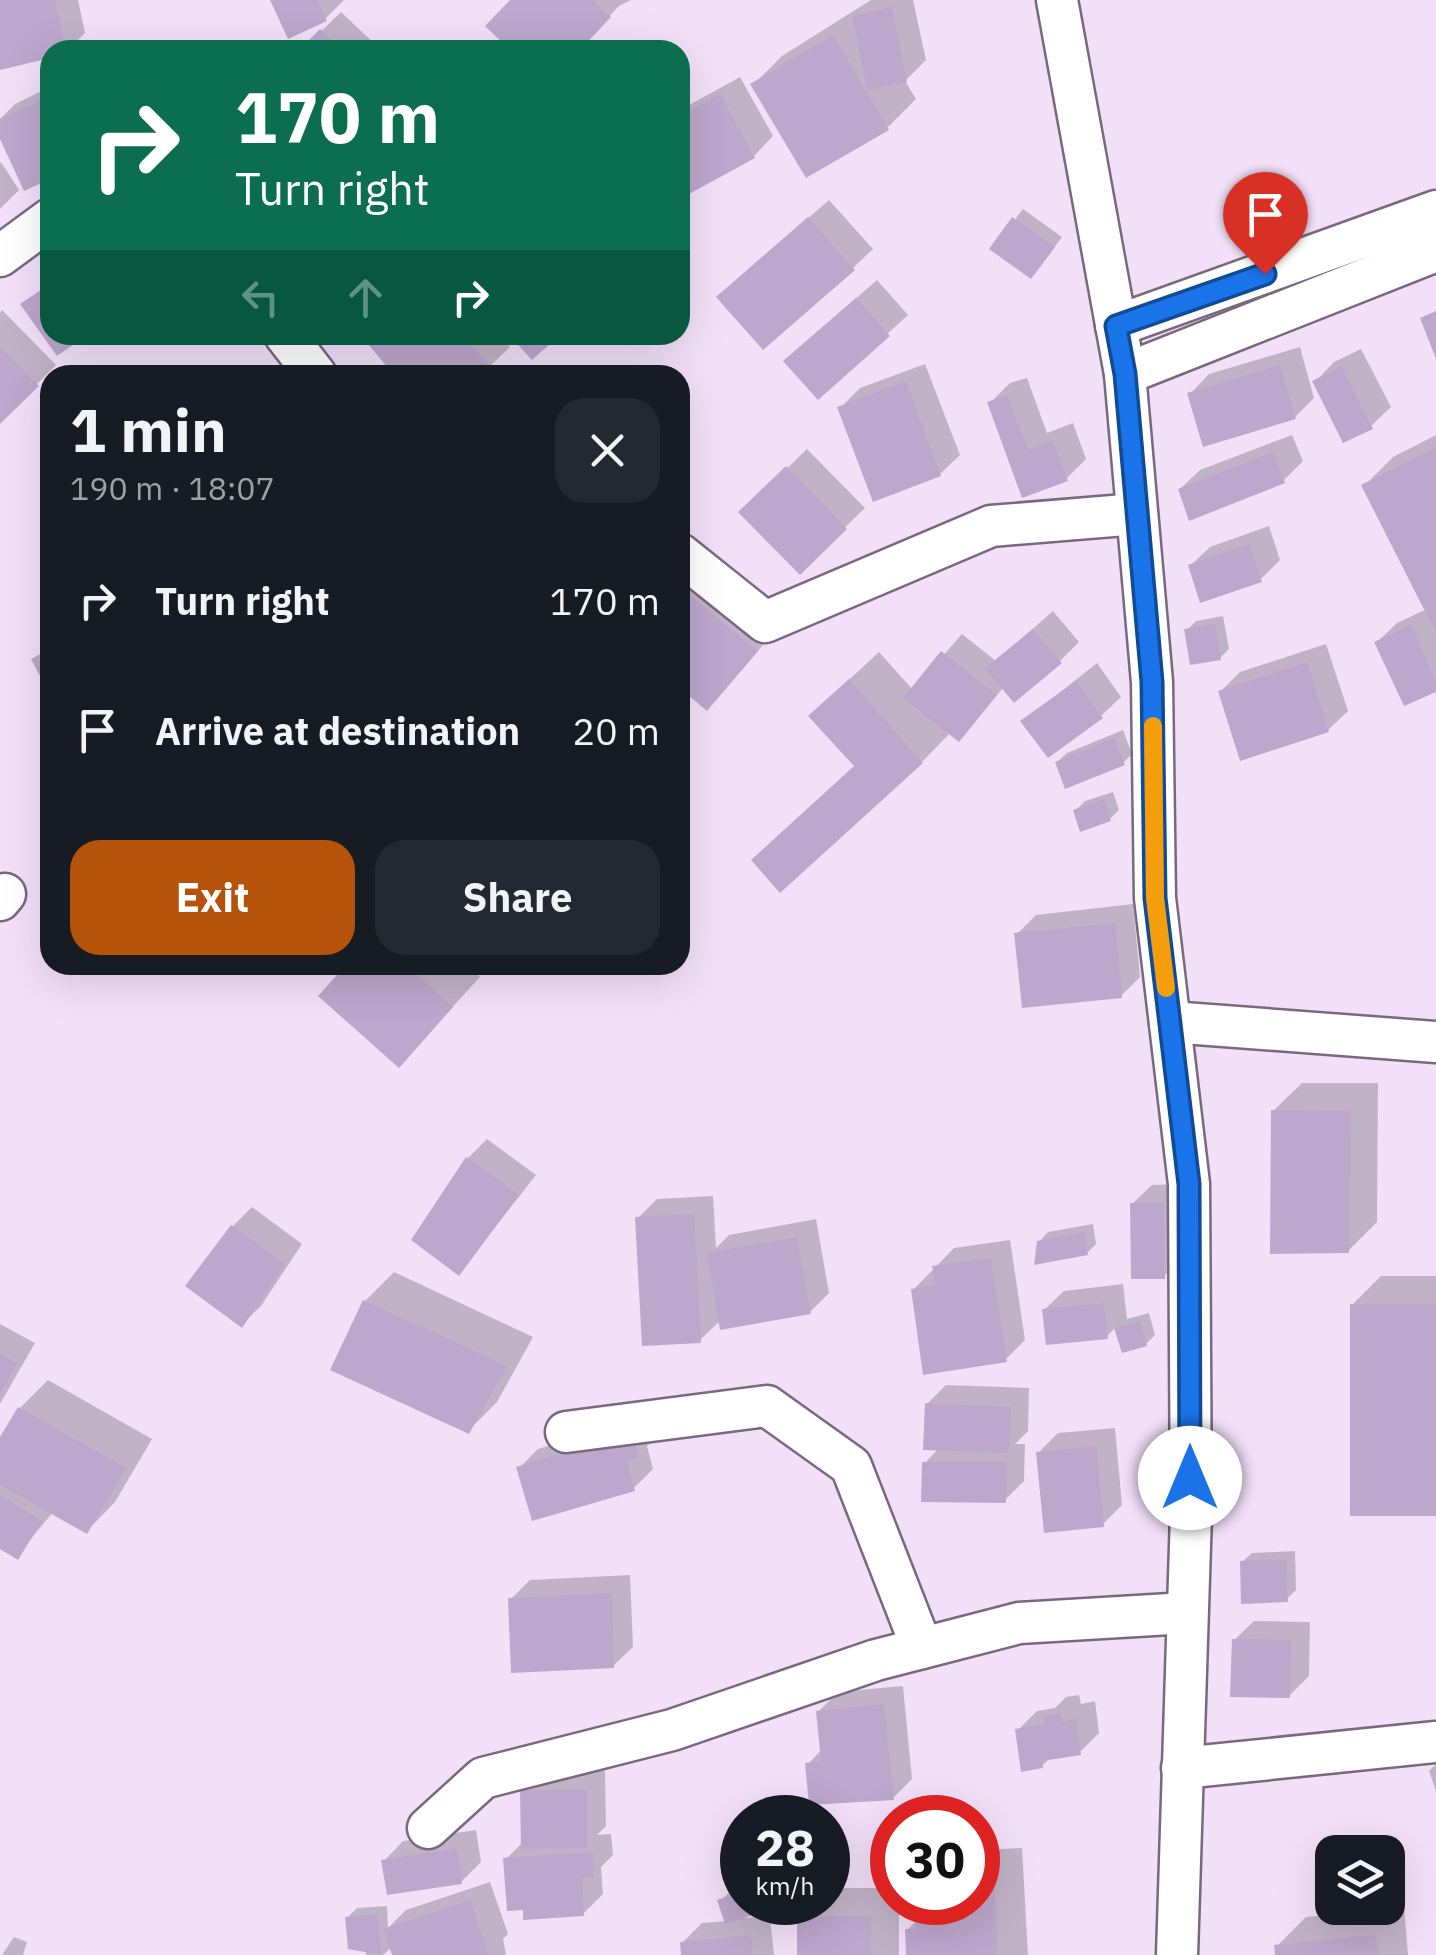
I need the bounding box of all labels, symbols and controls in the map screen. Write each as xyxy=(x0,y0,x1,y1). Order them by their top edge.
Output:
text: 170 m xyxy=(235,71,440,162)
icon: right xyxy=(70,80,200,210)
text: Turn right xyxy=(235,159,430,217)
pin xyxy=(1223,172,1308,275)
icon: arrive xyxy=(1238,187,1293,242)
icon: left xyxy=(233,270,288,325)
icon: ahead xyxy=(338,270,393,325)
icon: right xyxy=(443,270,498,325)
text: 1 min xyxy=(70,390,227,469)
button: close xyxy=(555,398,660,503)
text: 190 m · 18:07 xyxy=(70,467,275,509)
icon: right xyxy=(70,573,125,628)
text: Turn right xyxy=(155,576,330,625)
text: 170 m xyxy=(549,576,660,625)
icon: arrive xyxy=(70,703,125,758)
text: Arrive at destination xyxy=(155,706,520,755)
text: 20 m xyxy=(572,706,660,755)
button: Exit xyxy=(70,840,355,955)
button: Share xyxy=(375,840,660,955)
position arrow xyxy=(1138,1426,1242,1530)
speed limit sign: 30 xyxy=(870,1795,1000,1925)
text: 28 xyxy=(755,1815,815,1880)
map controls xyxy=(1315,1835,1405,1925)
button: layers xyxy=(1315,1835,1405,1925)
text: km/h xyxy=(756,1869,814,1902)

